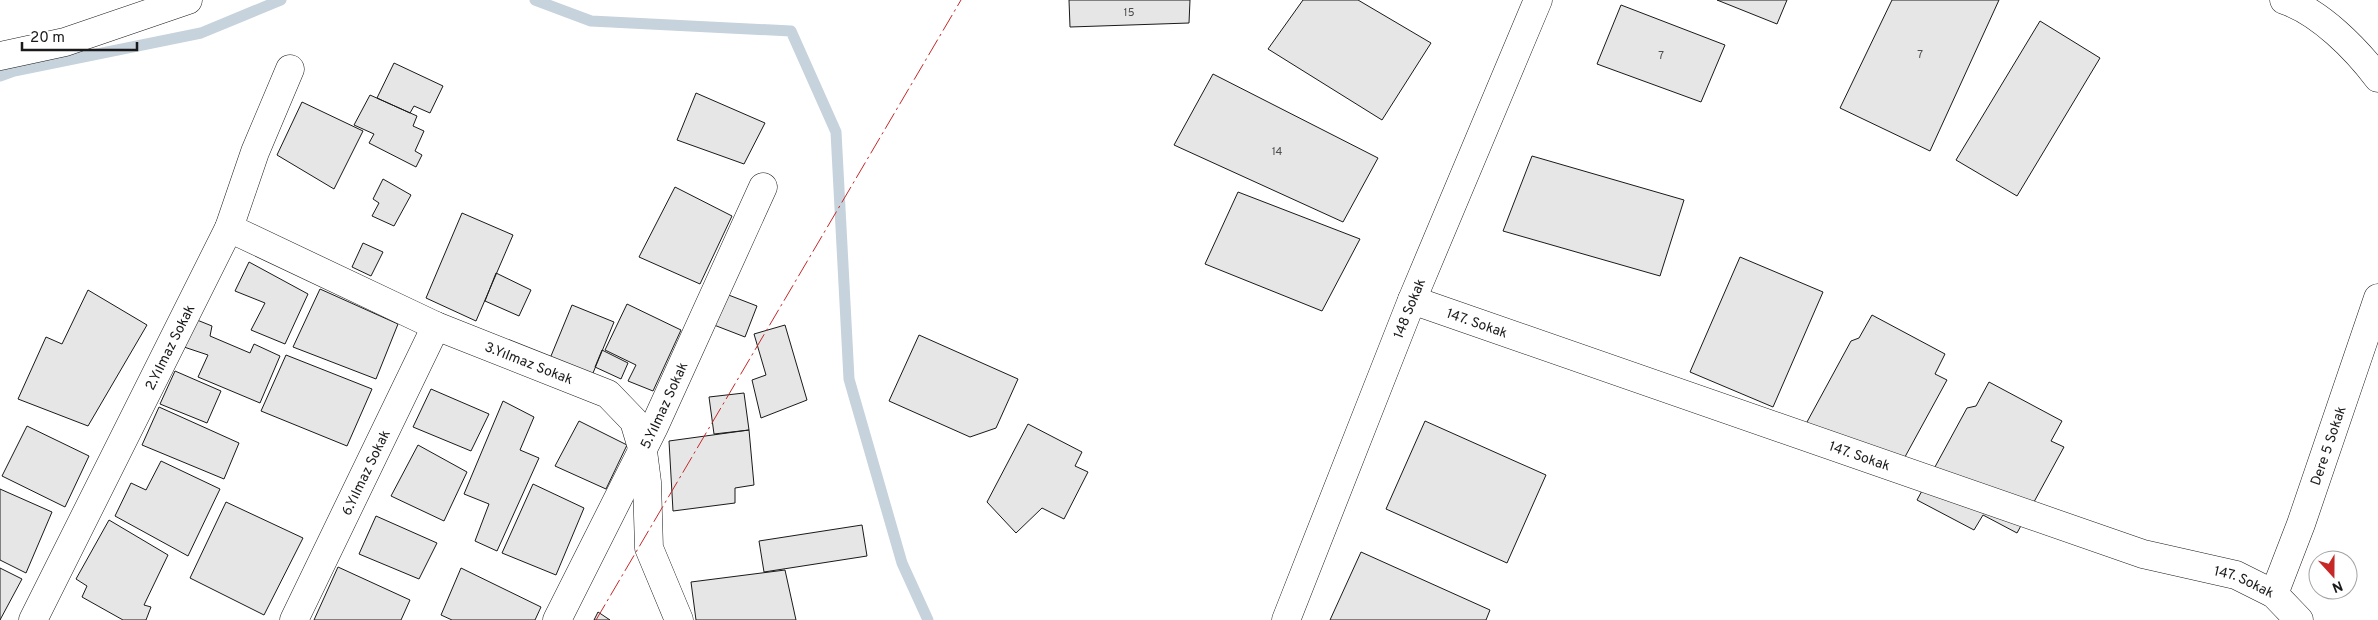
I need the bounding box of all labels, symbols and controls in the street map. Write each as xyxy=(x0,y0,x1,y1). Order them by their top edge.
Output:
house number: 15 xyxy=(1124,6,1135,20)
scale bar xyxy=(22,20,138,52)
text: 20 m xyxy=(30,29,65,48)
house number: 7 xyxy=(1917,48,1923,62)
house number: 7 xyxy=(1658,49,1664,63)
house number: 14 xyxy=(1272,145,1283,159)
street label: 148 Sokak xyxy=(1391,276,1430,341)
street label: 2.Yılmaz Sokak xyxy=(142,302,199,394)
street label: 147. Sokak xyxy=(1444,306,1510,343)
street label: 3.Yılmaz Sokak xyxy=(482,339,575,389)
street label: 5.Yılmaz Sokak xyxy=(637,360,692,452)
street label: Dere 5 Sokak xyxy=(2308,404,2351,488)
street label: 6.Yılmaz Sokak xyxy=(339,427,395,519)
street label: 147. Sokak xyxy=(1826,439,1892,475)
north arrow xyxy=(2308,550,2358,600)
street label: 147. Sokak xyxy=(2212,563,2276,603)
text: N xyxy=(2329,576,2345,595)

